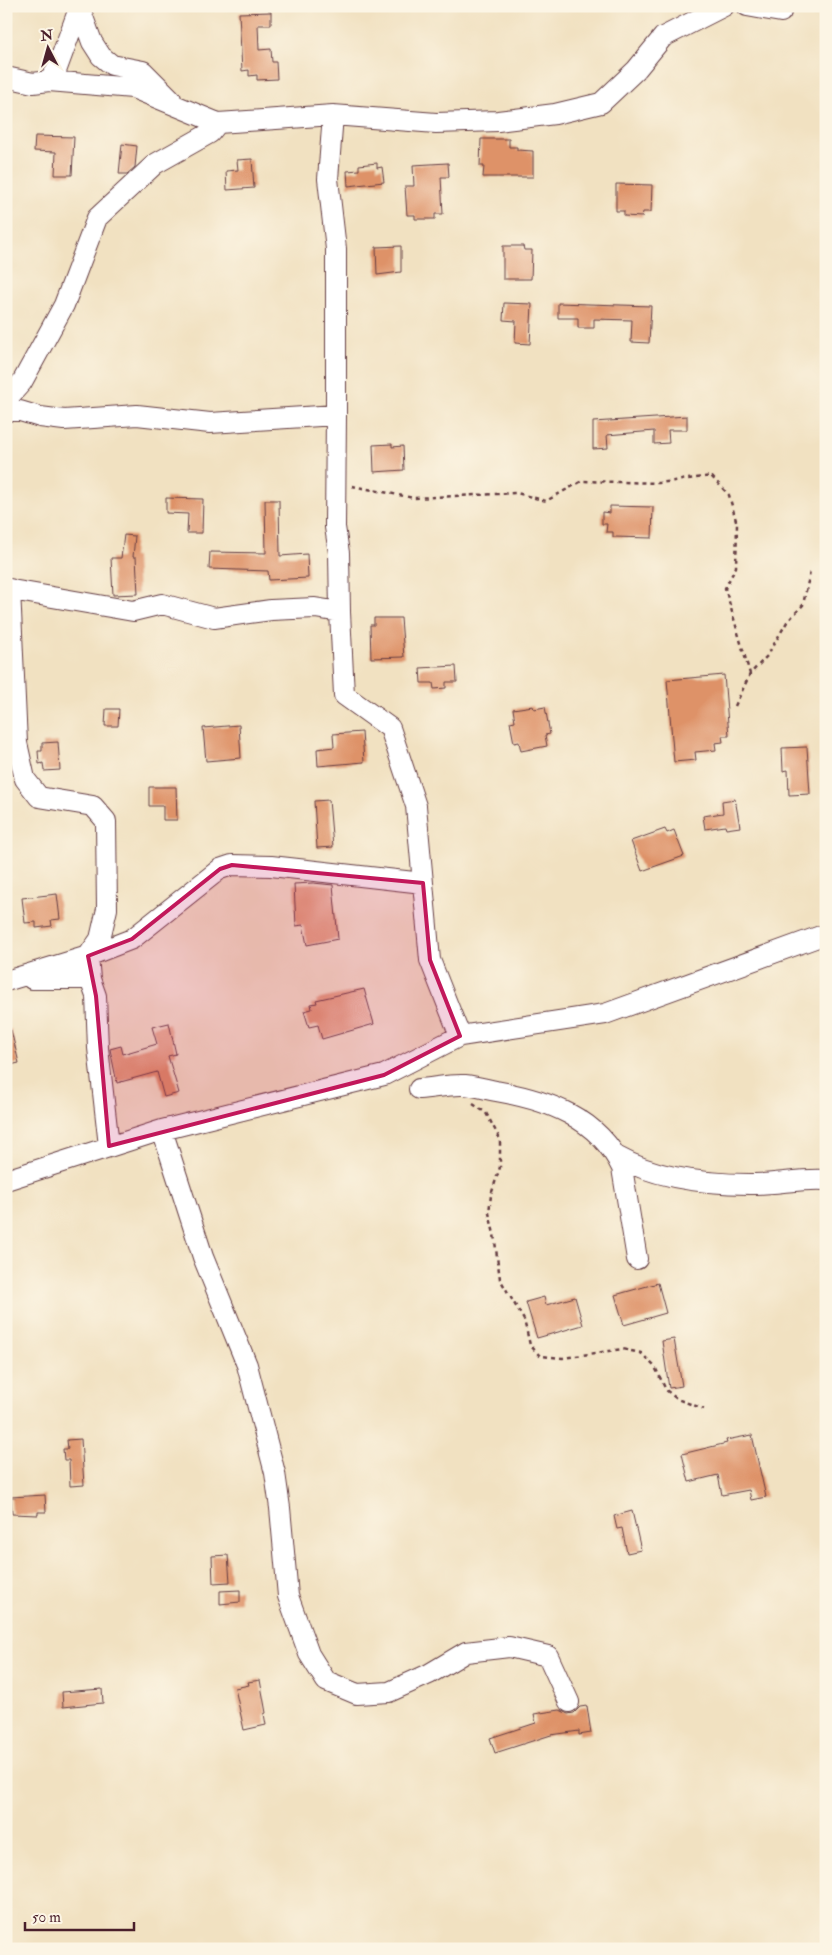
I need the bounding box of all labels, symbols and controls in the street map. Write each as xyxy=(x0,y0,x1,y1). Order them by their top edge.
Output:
north arrow xyxy=(22,22,72,72)
text: N xyxy=(39,26,54,45)
scale bar xyxy=(25,1900,134,1932)
text: 50 m xyxy=(32,1908,61,1927)

